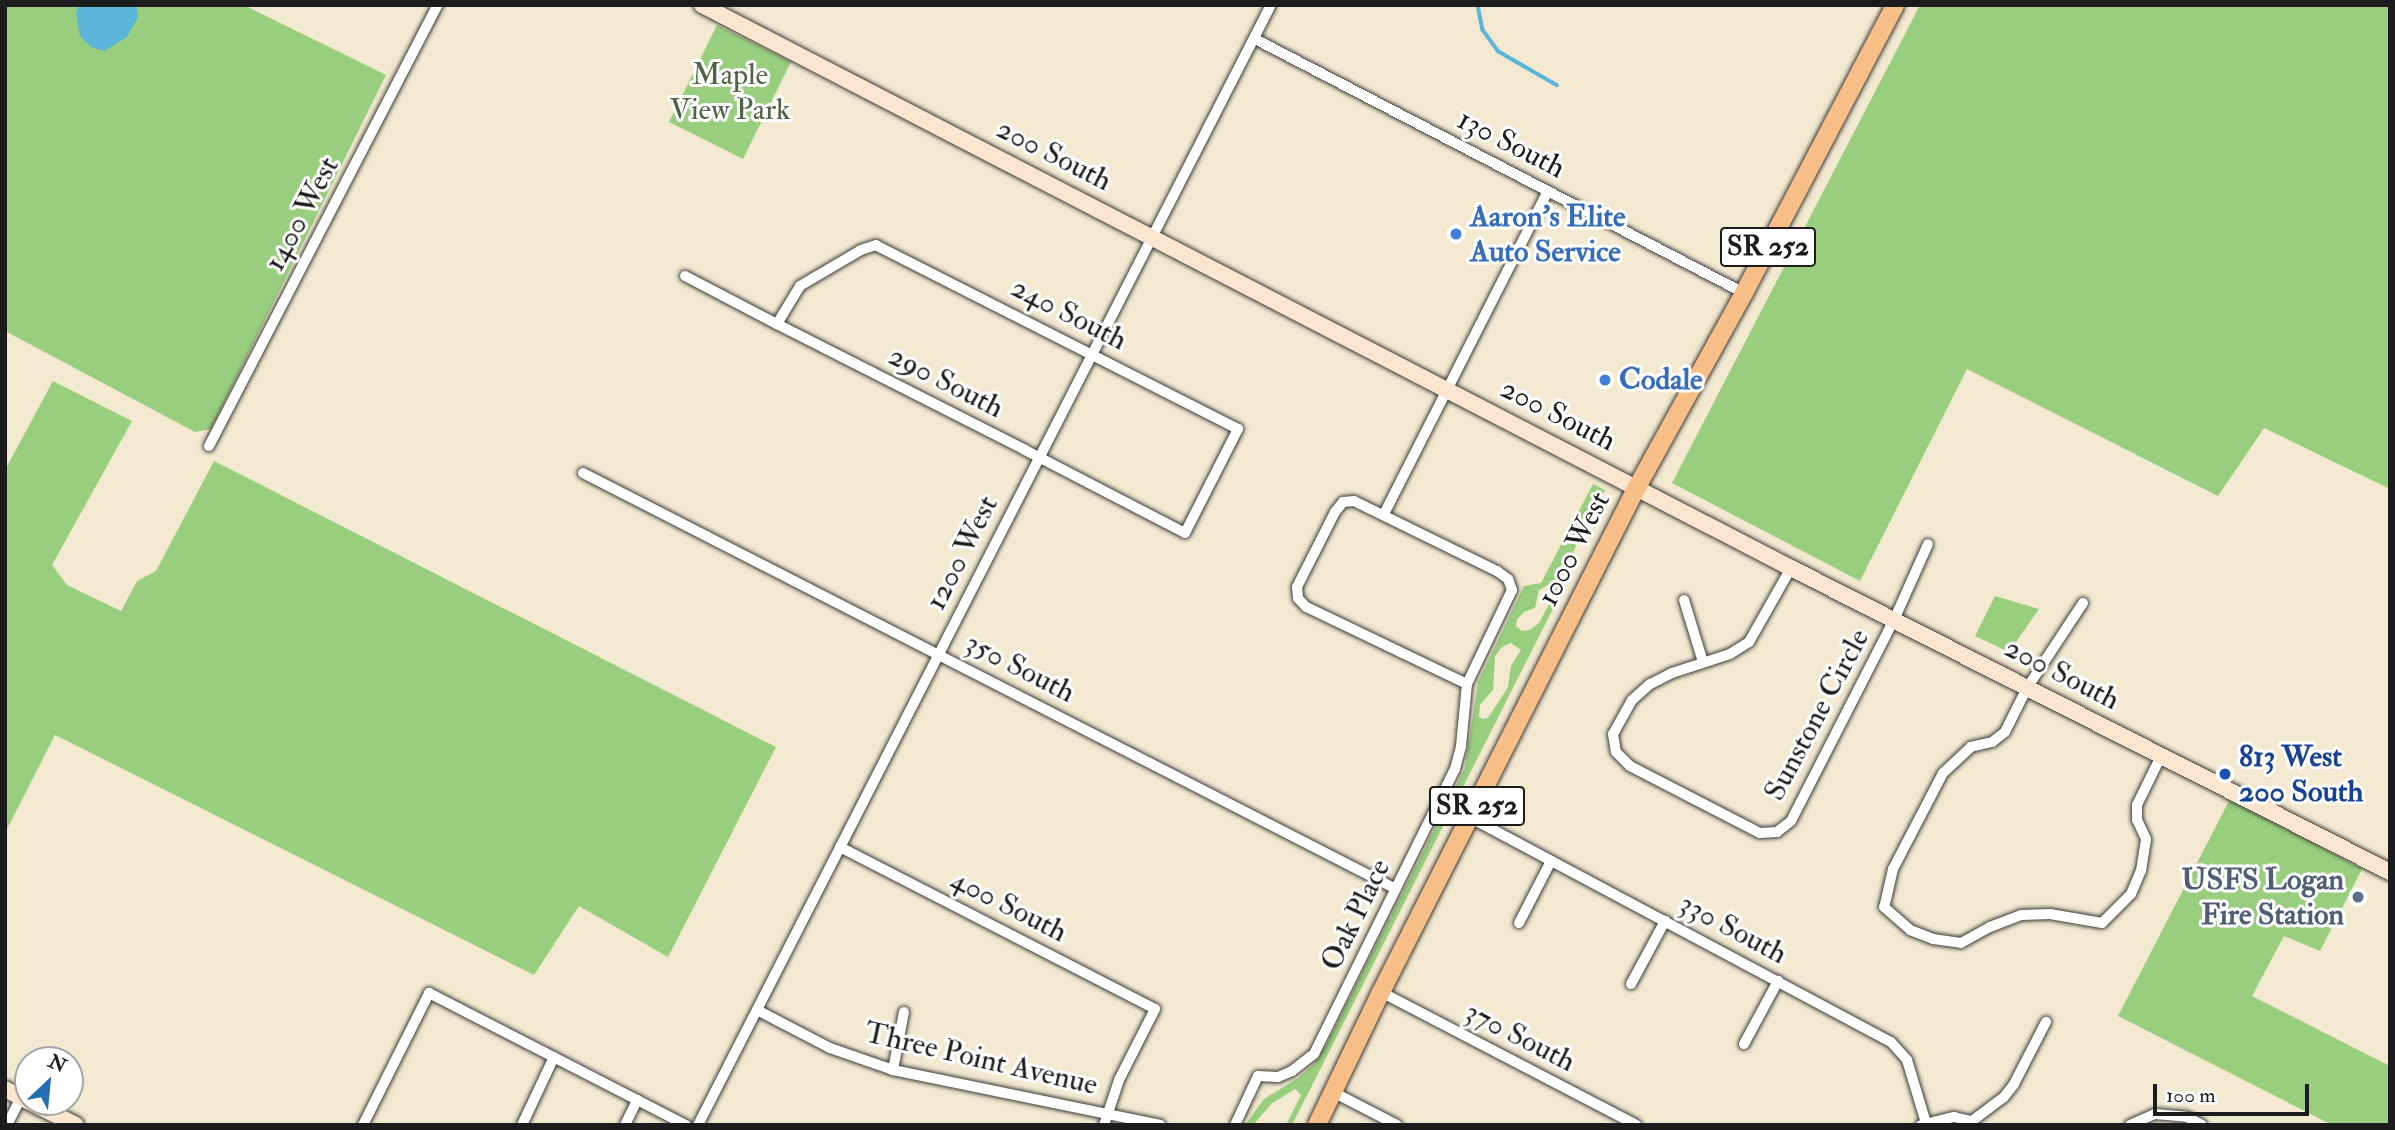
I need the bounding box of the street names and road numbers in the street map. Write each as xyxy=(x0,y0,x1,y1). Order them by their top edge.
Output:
street label: 130 South xyxy=(1451,102,1571,186)
street label: 200 South xyxy=(990,111,1118,199)
street label: 1400 West xyxy=(257,151,347,277)
road number: SR 252 xyxy=(1719,222,1817,272)
street label: 240 South xyxy=(1005,270,1133,358)
street label: 290 South xyxy=(882,338,1010,426)
street label: 200 South xyxy=(1494,371,1622,459)
street label: 1000 West xyxy=(1530,486,1618,612)
street label: 1200 West xyxy=(918,490,1006,616)
street label: Sunstone Circle xyxy=(1757,623,1877,807)
street label: 350 South xyxy=(959,625,1081,711)
street label: 200 South xyxy=(1998,630,2126,718)
road number: SR 252 xyxy=(1428,782,1526,830)
street label: Oak Place xyxy=(1314,853,1398,977)
street label: 400 South xyxy=(945,862,1073,950)
street label: 330 South xyxy=(1673,886,1793,972)
street label: 370 South xyxy=(1459,994,1581,1080)
street label: Three Point Avenue xyxy=(861,1015,1101,1103)

